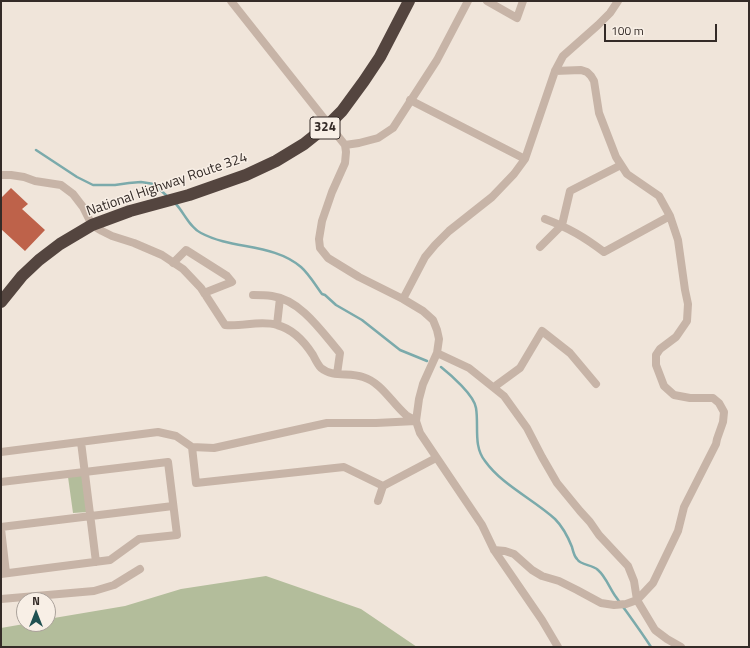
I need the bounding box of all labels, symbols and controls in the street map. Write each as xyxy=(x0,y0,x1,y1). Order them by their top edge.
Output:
scale bar xyxy=(606,16,719,42)
text: 100 m xyxy=(611,21,644,40)
road number: 324 xyxy=(310,117,340,139)
street label: National Highway Route 324 xyxy=(84,150,250,220)
north arrow xyxy=(16,592,56,632)
text: N xyxy=(32,593,40,609)

